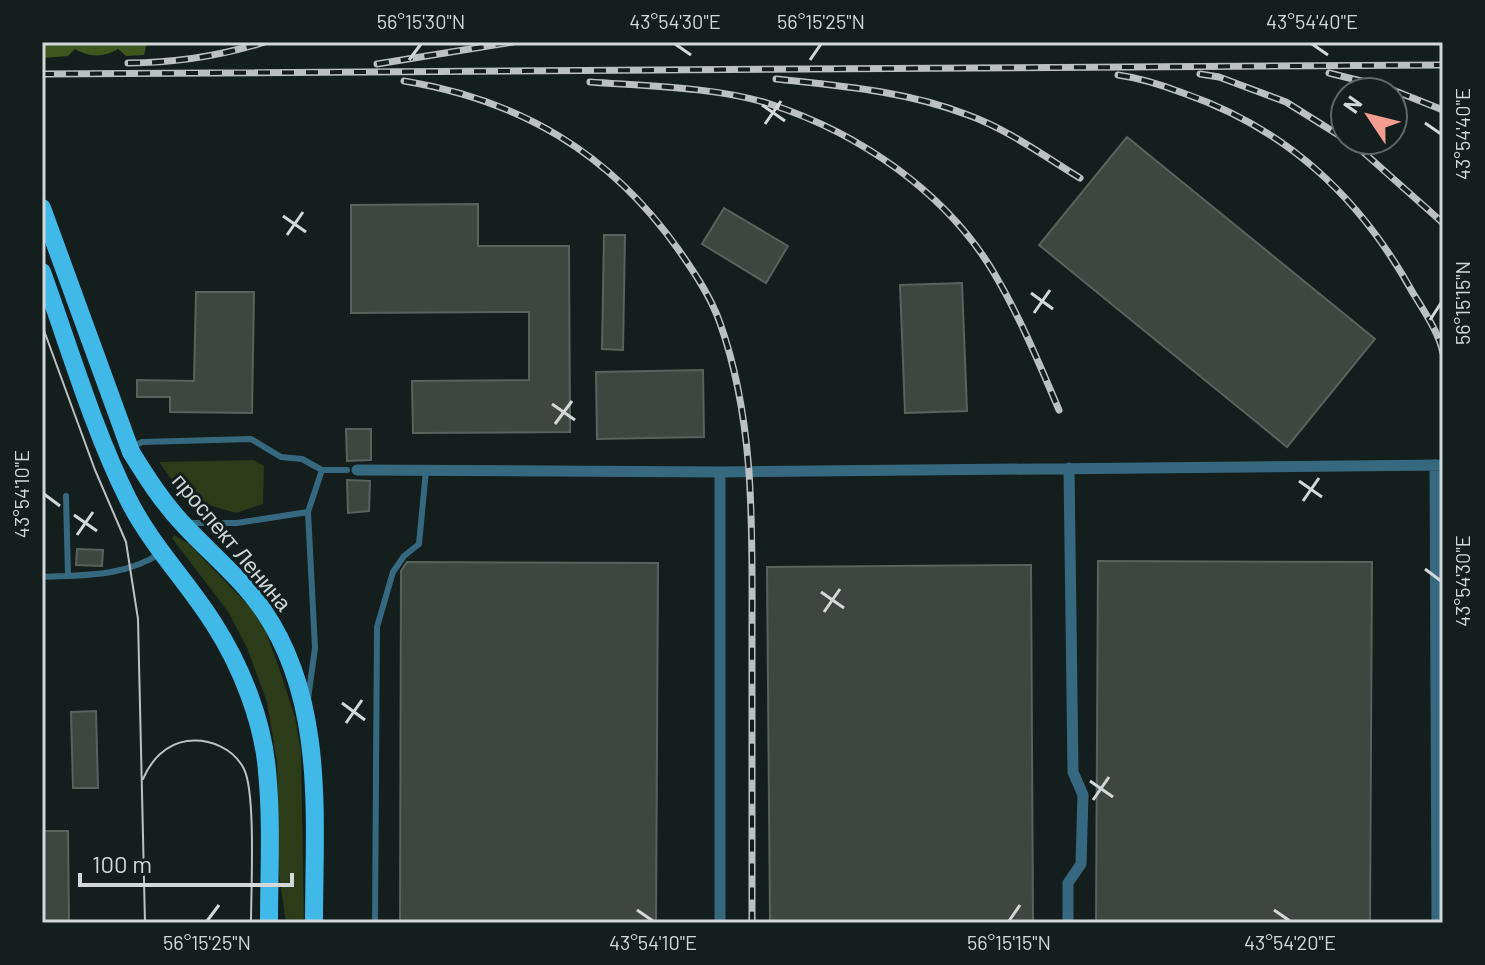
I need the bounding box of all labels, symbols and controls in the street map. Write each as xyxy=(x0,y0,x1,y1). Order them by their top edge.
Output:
text: 56°15'30"N xyxy=(377,9,465,33)
text: 43°54'30"E xyxy=(629,9,721,33)
text: 56°15'25"N xyxy=(777,9,865,33)
text: 43°54'40"E xyxy=(1266,9,1358,33)
north arrow xyxy=(1329,76,1409,156)
text: 43°54'40"E xyxy=(1450,88,1474,180)
text: N xyxy=(1337,91,1367,117)
text: 56°15'15"N xyxy=(1450,261,1474,345)
text: 43°54'10"E xyxy=(9,450,33,538)
street label: проспект Ленина xyxy=(167,467,298,617)
text: 43°54'30"E xyxy=(1450,535,1474,627)
scale bar xyxy=(80,837,292,887)
text: 100 m xyxy=(92,849,152,878)
text: 56°15'25"N xyxy=(163,930,251,954)
text: 43°54'10"E xyxy=(609,930,697,954)
text: 56°15'15"N xyxy=(967,930,1051,954)
text: 43°54'20"E xyxy=(1244,930,1336,954)

